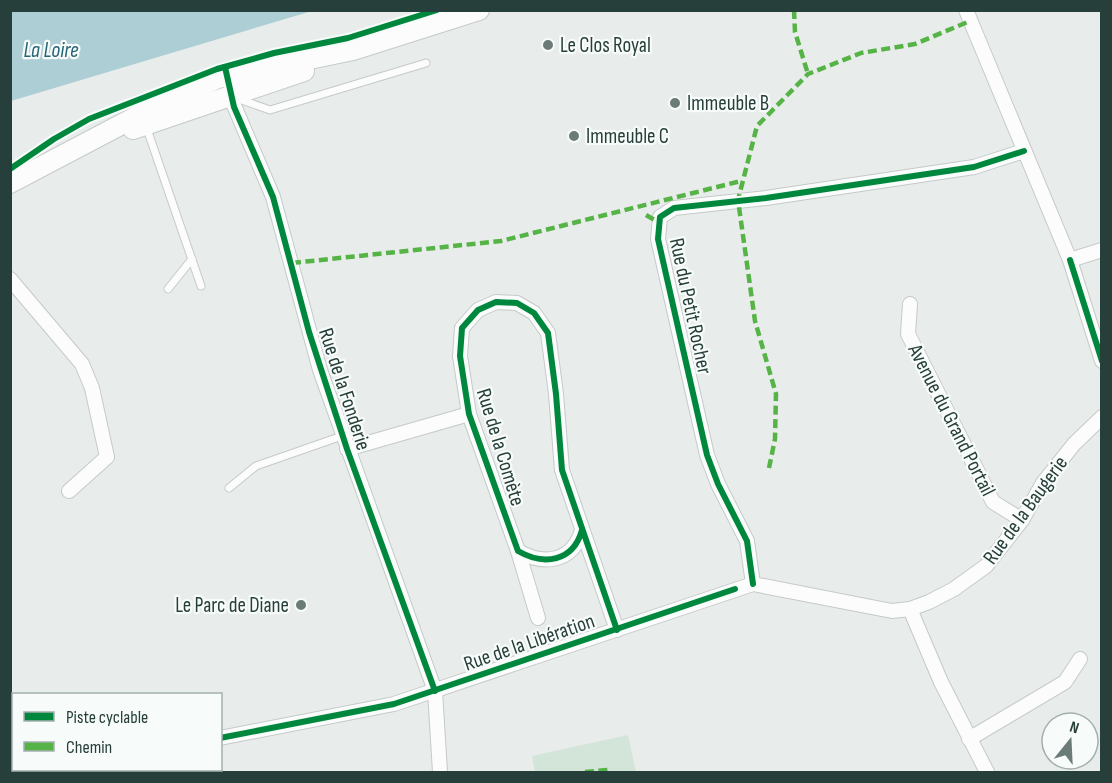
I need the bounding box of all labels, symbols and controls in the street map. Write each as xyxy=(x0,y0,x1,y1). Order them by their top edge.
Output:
place label: Le Clos Royal xyxy=(560,33,651,58)
water label: La Loire xyxy=(23,37,79,64)
marker: Le Clos Royal xyxy=(541,38,555,52)
place label: Immeuble B xyxy=(687,91,769,116)
marker: Immeuble B xyxy=(668,96,682,110)
place label: Immeuble C xyxy=(586,124,669,149)
marker: Immeuble C xyxy=(567,129,581,143)
street label: Rue du Petit Rocher xyxy=(664,236,717,376)
street label: Rue de la Fonderie xyxy=(313,325,376,453)
street label: Avenue du Grand Portail xyxy=(902,339,1001,500)
street label: Rue de la Comète xyxy=(471,385,530,509)
street label: Rue de la Baugerie xyxy=(978,451,1073,569)
place label: Le Parc de Diane xyxy=(175,593,289,618)
marker: Le Parc de Diane xyxy=(294,598,308,612)
street label: Rue de la Libération xyxy=(460,608,598,677)
legend xyxy=(12,693,222,771)
text: Piste cyclable xyxy=(66,707,148,728)
north arrow xyxy=(1040,711,1100,771)
text: N xyxy=(1067,718,1081,739)
text: Chemin xyxy=(66,737,112,758)

